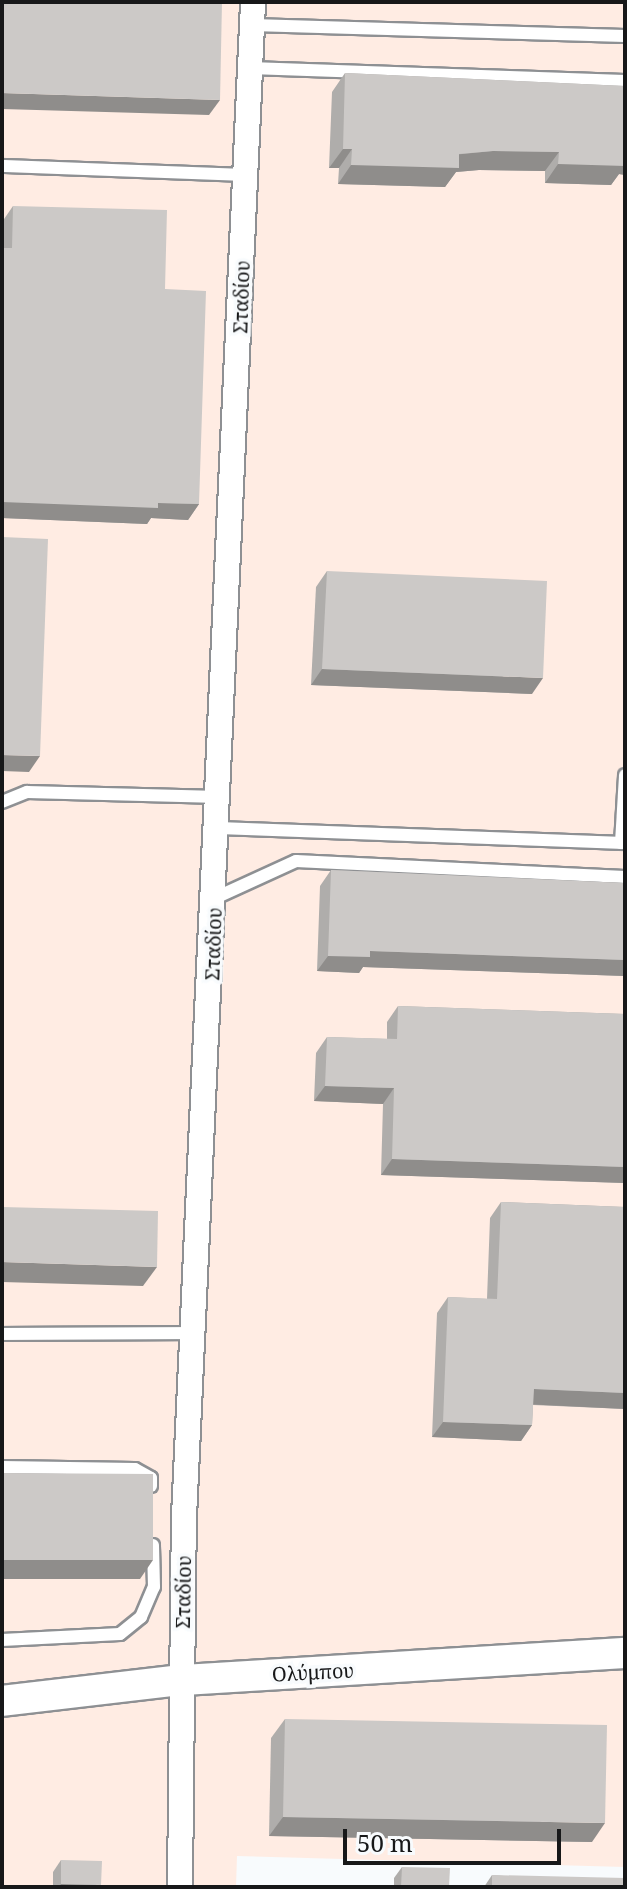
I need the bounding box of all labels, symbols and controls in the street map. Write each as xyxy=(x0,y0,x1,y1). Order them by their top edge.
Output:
street label: Σταδίου xyxy=(228,260,254,334)
street label: Σταδίου xyxy=(200,907,226,981)
street label: Σταδίου xyxy=(170,1555,196,1629)
street label: Ολύμπου xyxy=(271,1658,355,1686)
scale bar xyxy=(347,1813,565,1863)
text: 50 m xyxy=(357,1826,413,1859)

